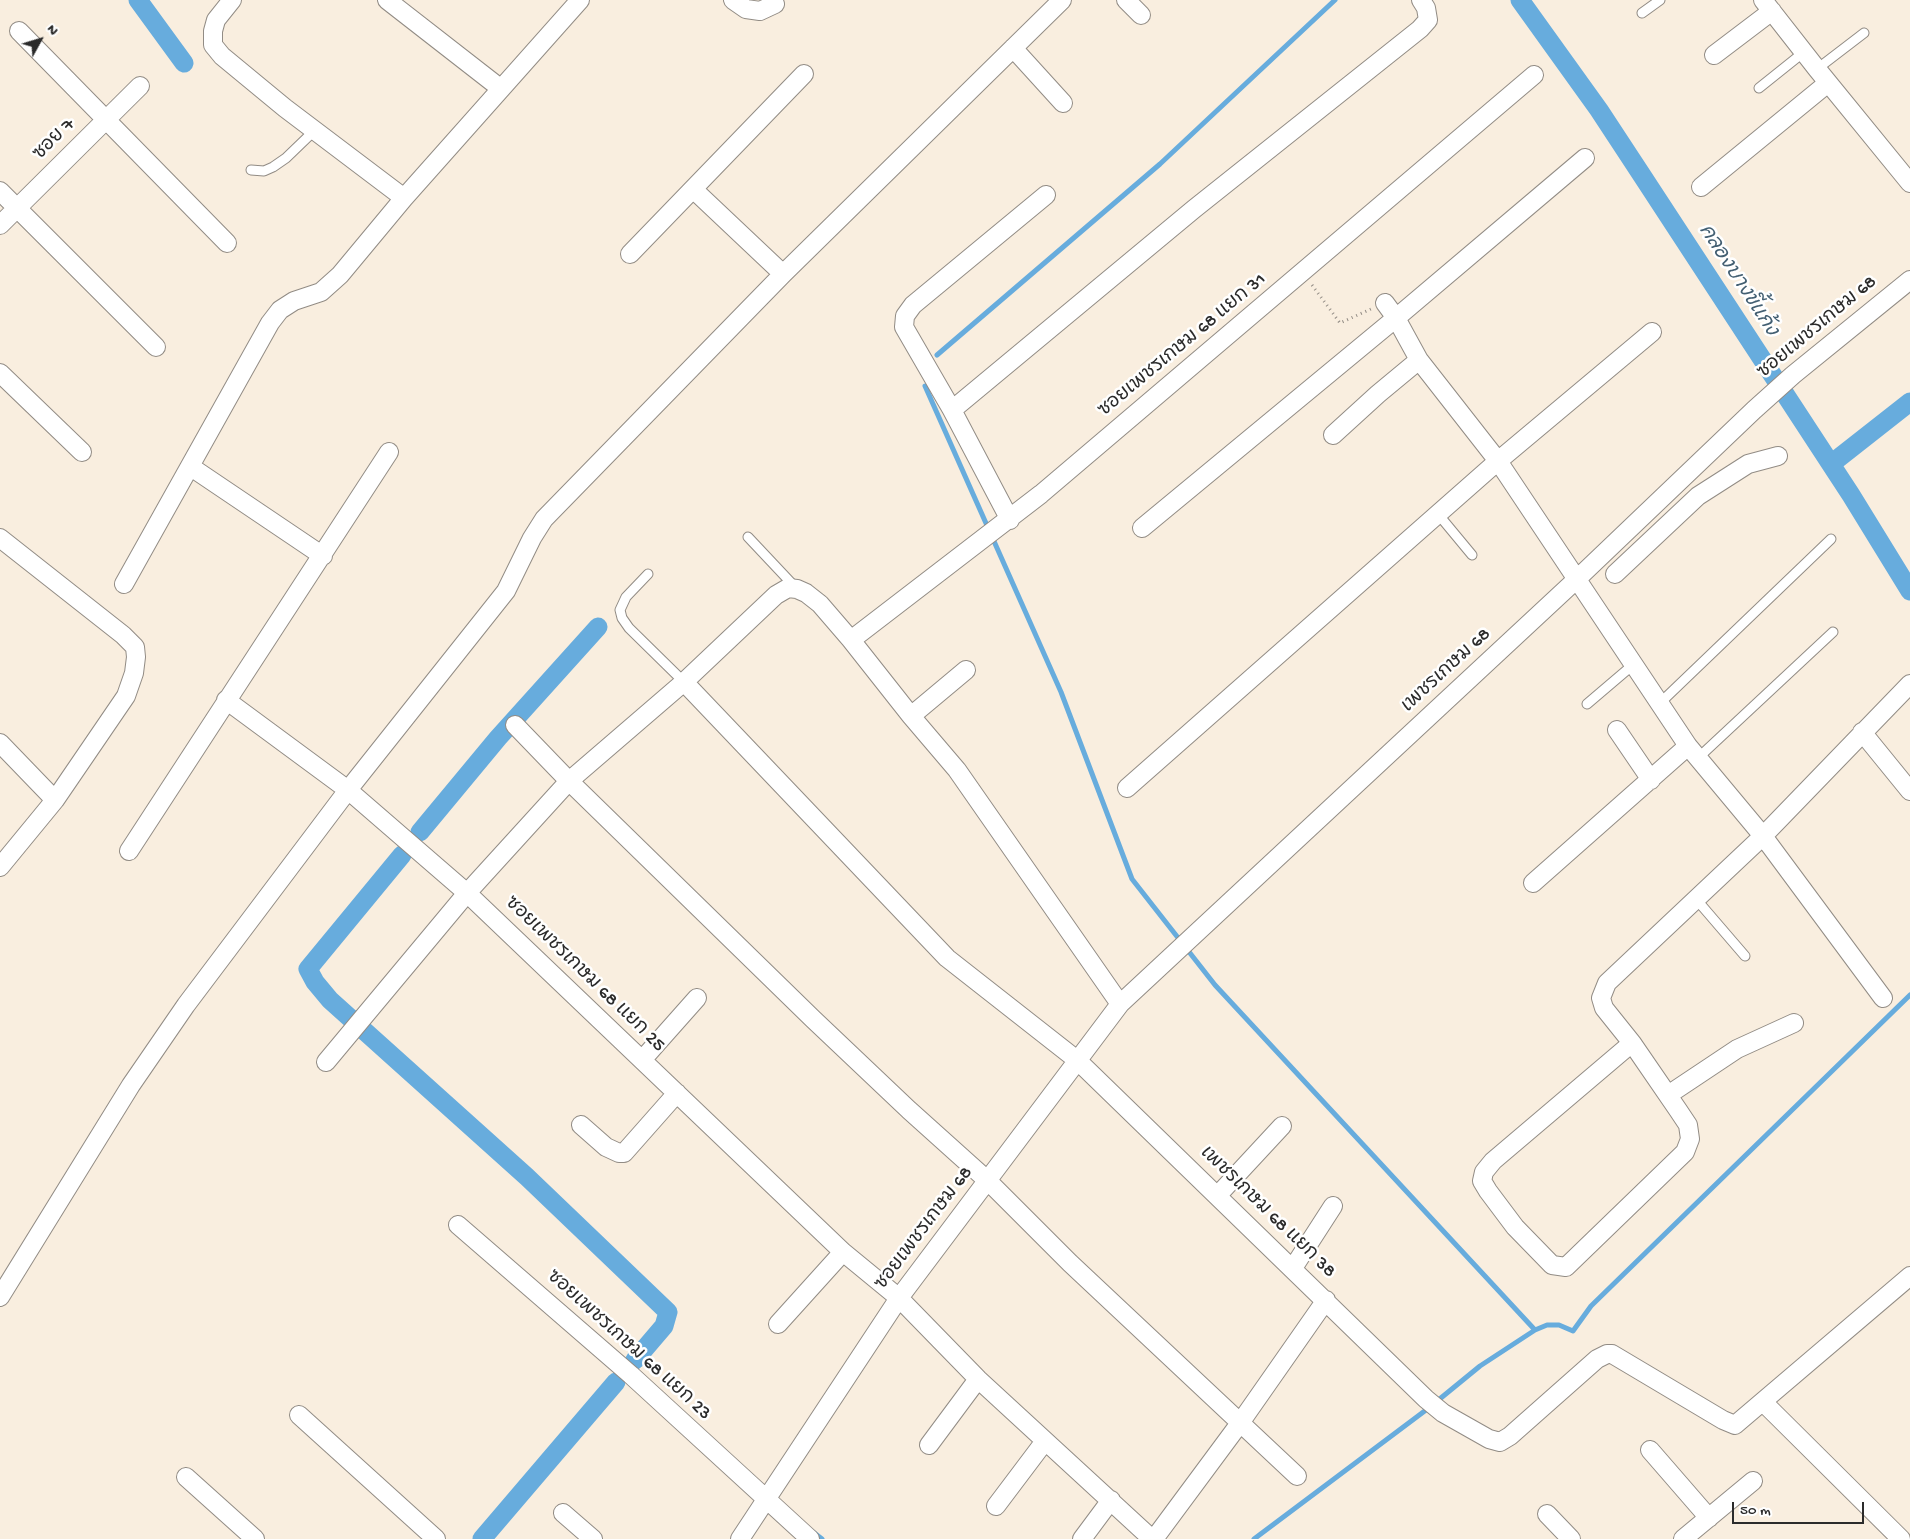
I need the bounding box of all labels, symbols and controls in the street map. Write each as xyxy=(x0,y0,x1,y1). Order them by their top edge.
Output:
north arrow xyxy=(15,15,65,65)
text: N xyxy=(43,21,62,39)
street label: ซอย 7 xyxy=(29,114,81,166)
water label: คลองบางขี้แก้ง xyxy=(1692,221,1782,341)
street label: ซอยเพชรเกษม 68 แยก 31 xyxy=(1094,269,1272,423)
street label: ซอยเพชรเกษม 68 xyxy=(1754,271,1882,385)
street label: เพชรเกษม 68 xyxy=(1398,624,1496,718)
street label: ซอยเพชรเกษม 68 แยก 25 xyxy=(499,893,669,1057)
street label: เพชรเกษม 68 แยก 38 xyxy=(1194,1142,1340,1284)
street label: ซอยเพชรเกษม 68 xyxy=(871,1163,979,1295)
street label: ซอยเพชรเกษม 68 แยก 23 xyxy=(541,1266,715,1426)
scale bar xyxy=(1735,1492,1868,1524)
text: 50 m xyxy=(1740,1502,1771,1520)

